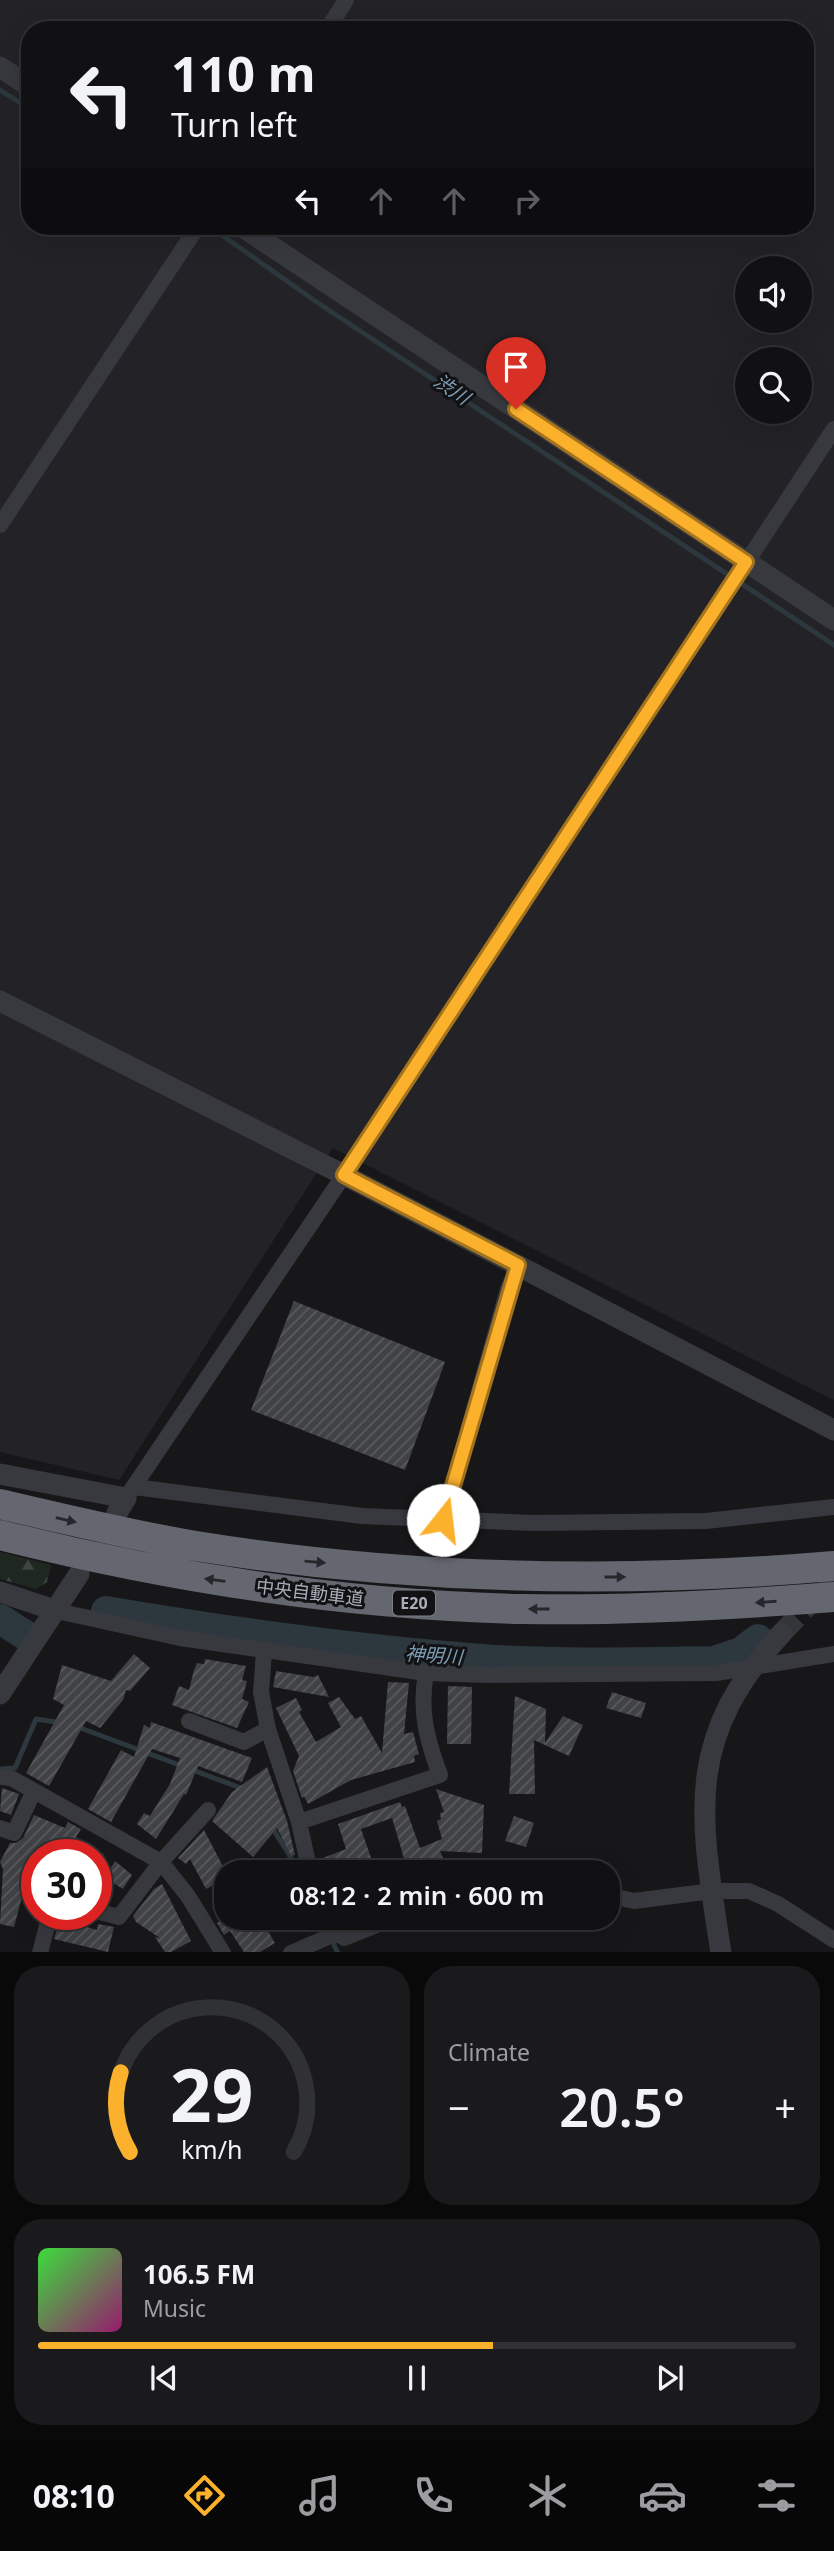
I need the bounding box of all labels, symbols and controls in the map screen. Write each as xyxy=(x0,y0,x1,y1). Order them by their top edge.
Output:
text: 110 m xyxy=(171,40,316,106)
icon: left xyxy=(56,49,147,140)
text: Turn left xyxy=(171,103,297,146)
icon: left xyxy=(289,182,327,220)
icon: ahead xyxy=(362,182,400,220)
icon: ahead xyxy=(435,182,473,220)
icon: right xyxy=(508,182,546,220)
map controls xyxy=(735,256,812,424)
button: sound xyxy=(735,256,812,333)
pin xyxy=(486,337,546,409)
button: search xyxy=(735,347,812,424)
icon: arrive xyxy=(497,348,535,386)
water label: 渋川 xyxy=(429,368,477,412)
position arrow xyxy=(406,1483,480,1557)
one-way arrow xyxy=(55,1515,77,1526)
one-way arrow xyxy=(304,1557,326,1568)
one-way arrow xyxy=(604,1571,626,1583)
one-way arrow xyxy=(204,1574,226,1585)
street label: 中央自動車道 xyxy=(255,1574,365,1610)
road number: E20 xyxy=(393,1590,435,1616)
one-way arrow xyxy=(755,1597,777,1608)
one-way arrow xyxy=(527,1603,549,1615)
water label: 神明川 xyxy=(405,1640,465,1670)
speed limit sign: 30 xyxy=(21,1839,112,1930)
text: 08:12 · 2 min · 600 m xyxy=(290,1877,544,1913)
text: Climate xyxy=(448,2036,530,2068)
text: 29 xyxy=(170,2044,254,2143)
text: 20.5° xyxy=(559,2071,685,2142)
text: − xyxy=(448,2081,470,2133)
text: + xyxy=(774,2081,796,2133)
text: km/h xyxy=(181,2131,243,2165)
text: 106.5 FM xyxy=(143,2256,255,2292)
text: Music xyxy=(143,2292,206,2324)
icon: previous xyxy=(145,2359,183,2397)
icon: pause xyxy=(398,2359,436,2397)
icon: next xyxy=(651,2359,689,2397)
icon: directions xyxy=(180,2471,229,2520)
icon: music xyxy=(295,2471,344,2520)
icon: phone xyxy=(409,2471,458,2520)
icon: climate xyxy=(523,2471,572,2520)
icon: car xyxy=(638,2471,687,2520)
icon: filters xyxy=(752,2471,801,2520)
text: 08:10 xyxy=(33,2474,115,2517)

